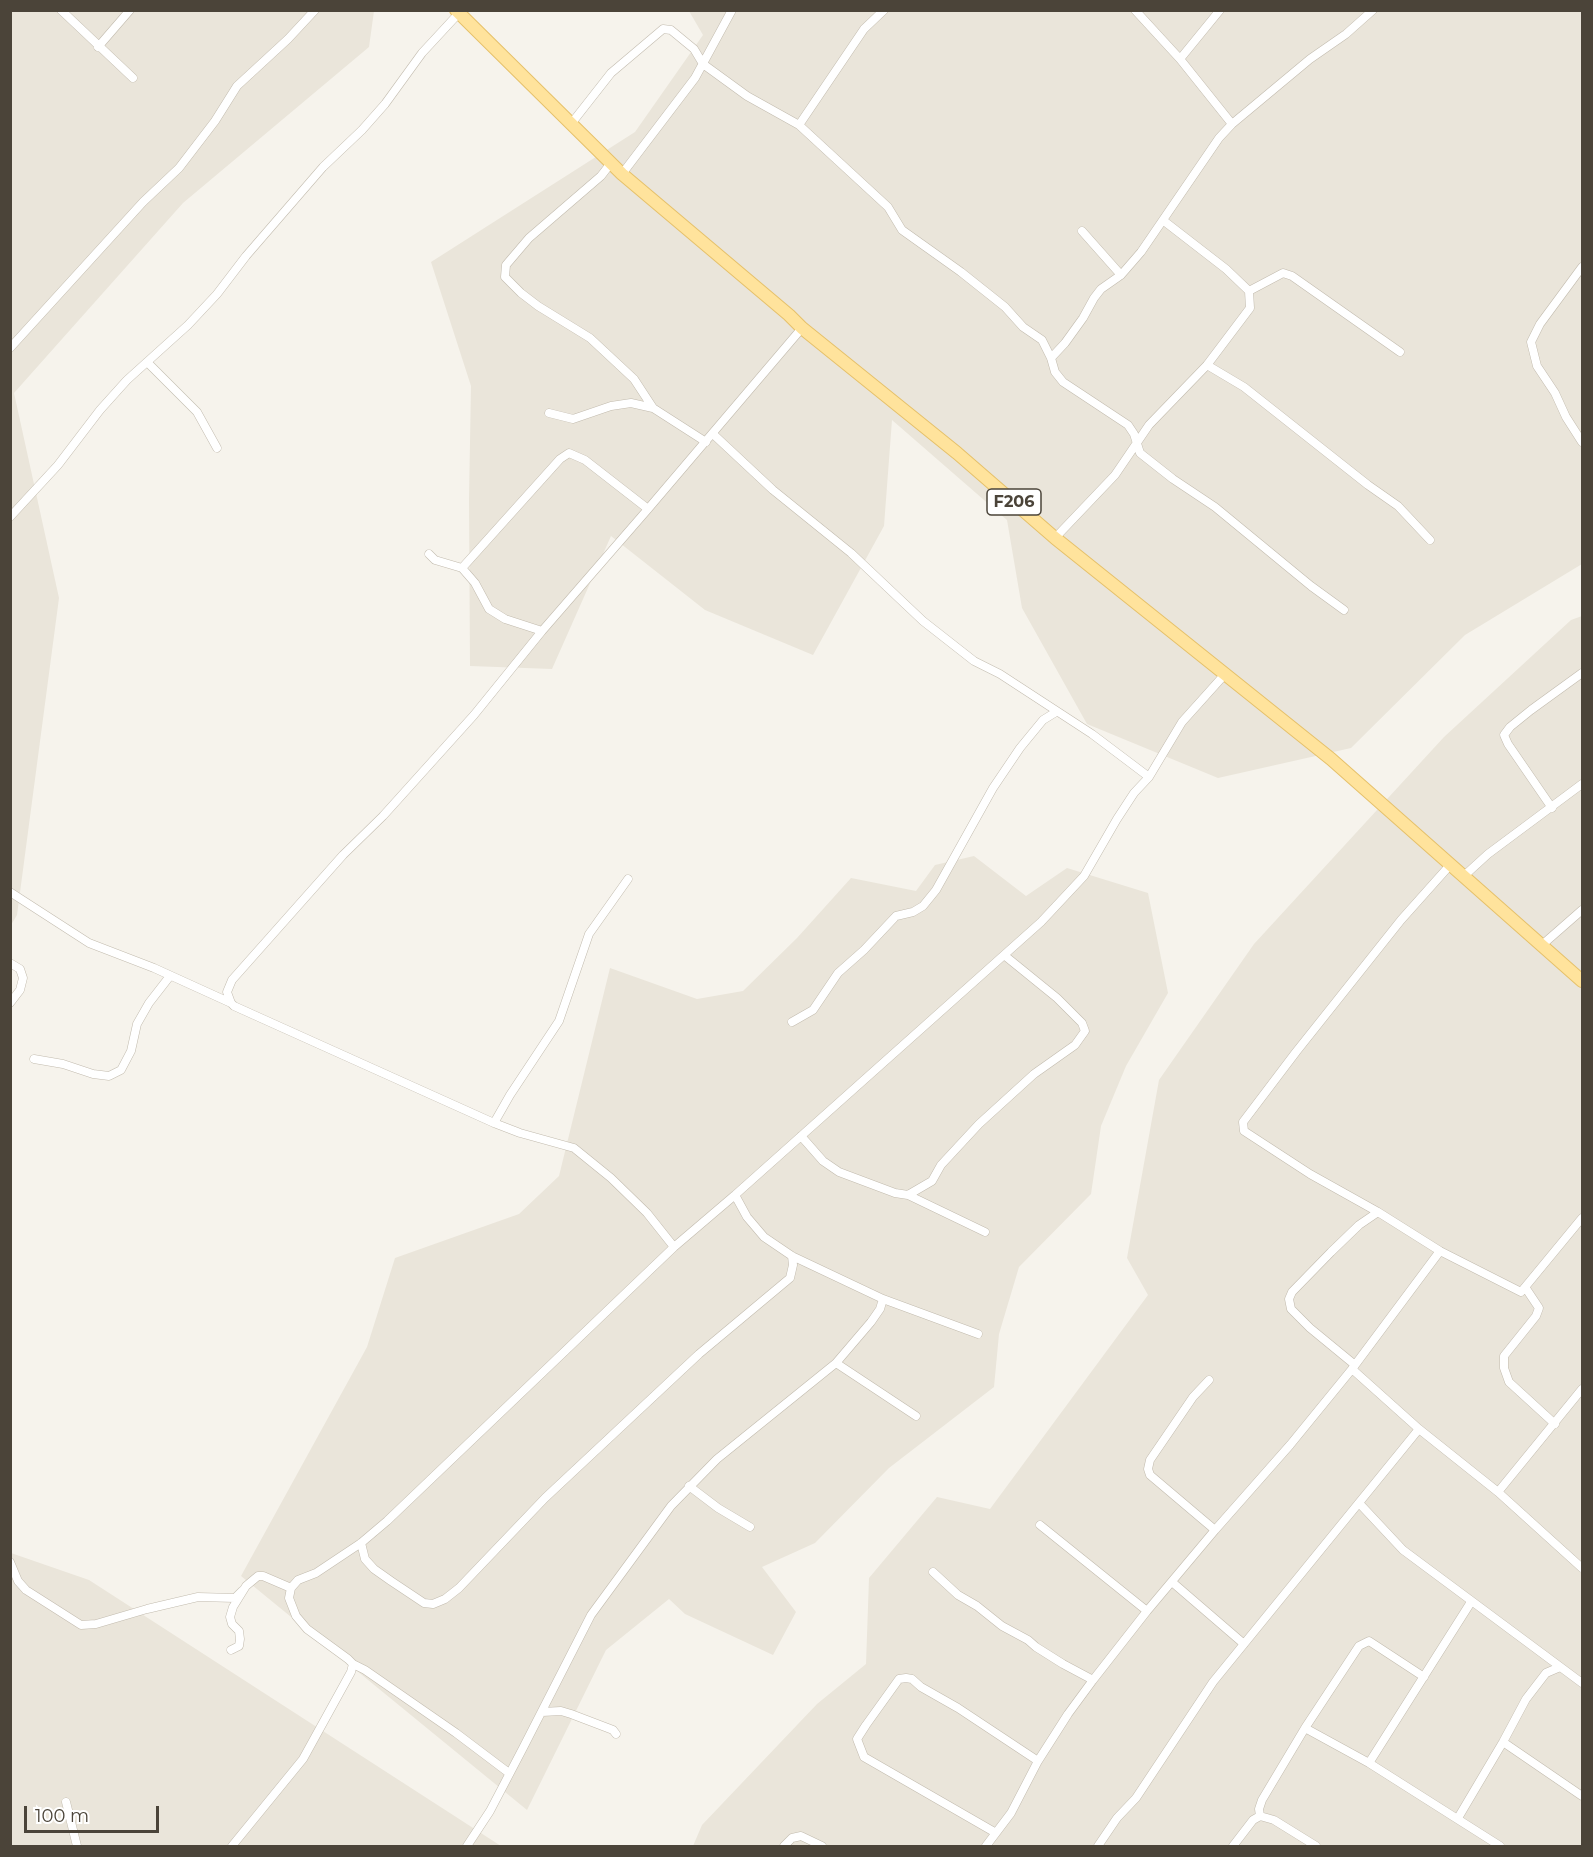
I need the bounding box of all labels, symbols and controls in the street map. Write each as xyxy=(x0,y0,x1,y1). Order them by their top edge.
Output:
road number: F206 xyxy=(987,489,1041,515)
scale bar xyxy=(27,1794,162,1832)
text: 100 m xyxy=(35,1805,89,1827)

